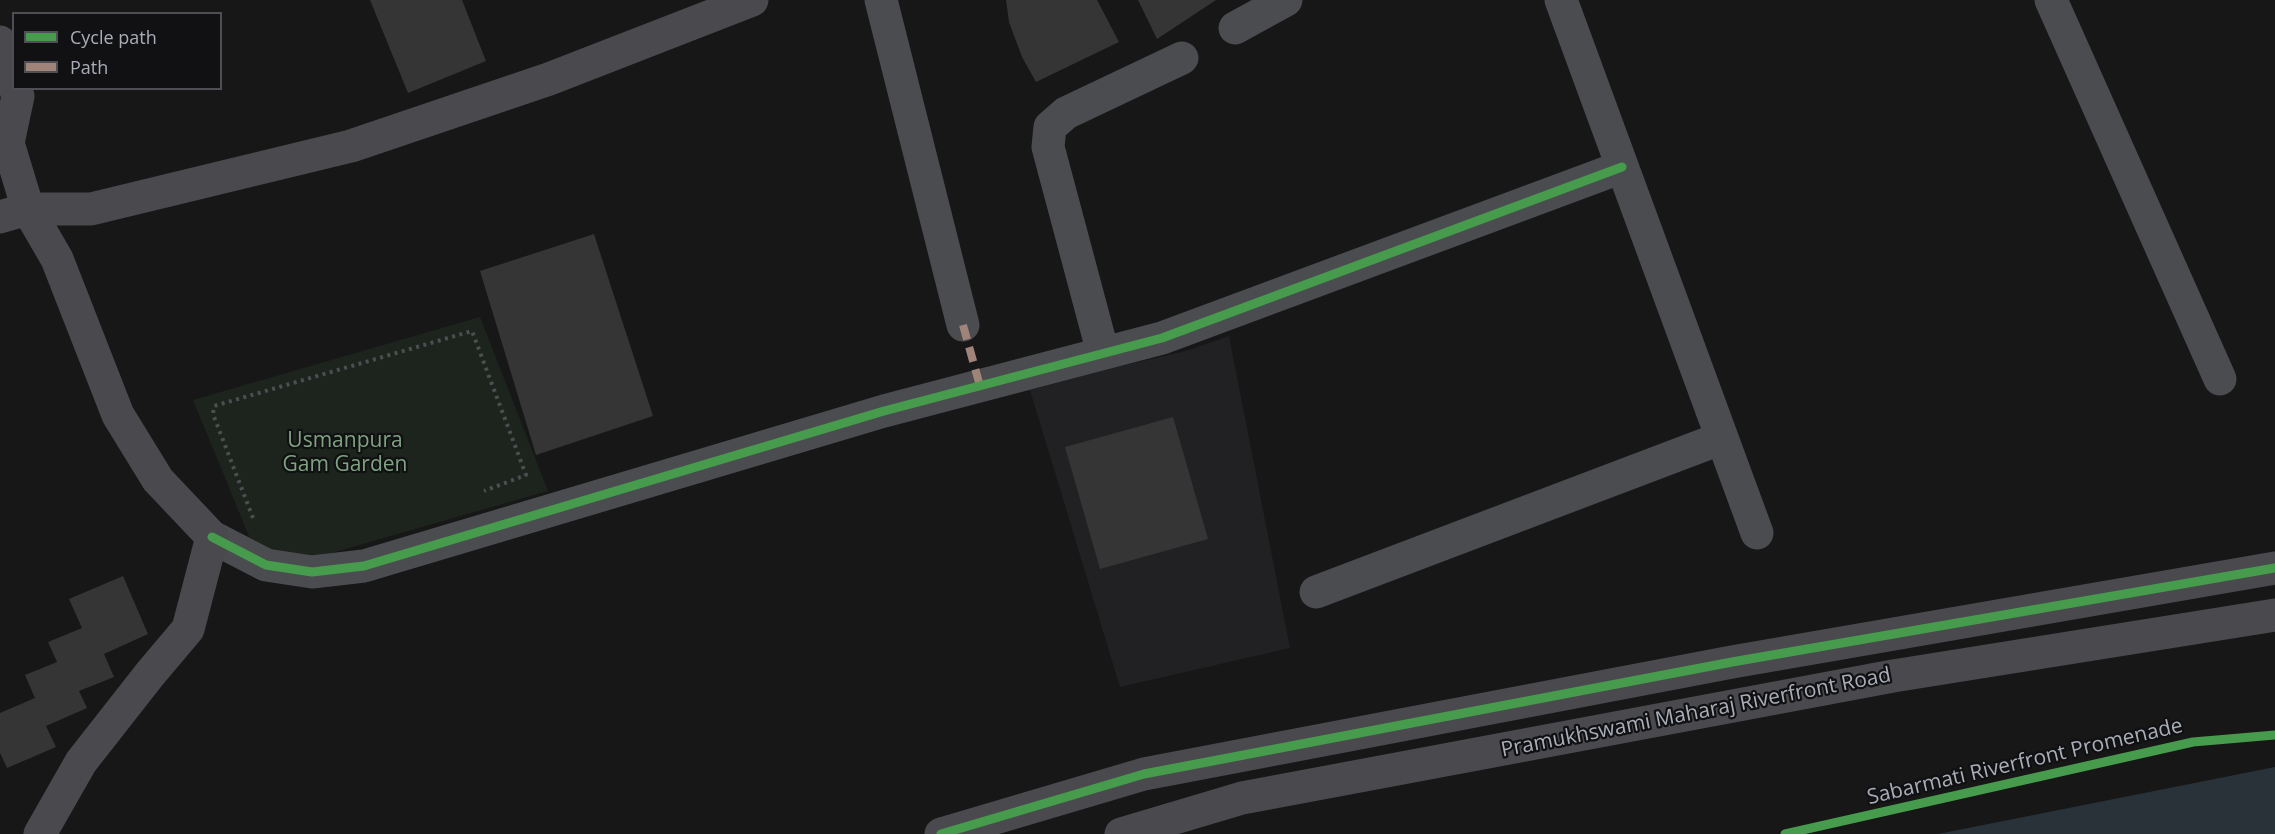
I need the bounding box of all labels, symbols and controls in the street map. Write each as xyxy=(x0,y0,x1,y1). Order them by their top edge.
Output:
legend xyxy=(12,12,222,90)
text: Cycle path xyxy=(70,25,157,49)
text: Path xyxy=(70,55,108,79)
park label: Usmanpura Gam Garden xyxy=(283,428,407,478)
street label: Pramukhswami Maharaj Riverfront Road xyxy=(1499,663,1893,763)
street label: Sabarmati Riverfront Promenade xyxy=(1865,713,2185,811)

